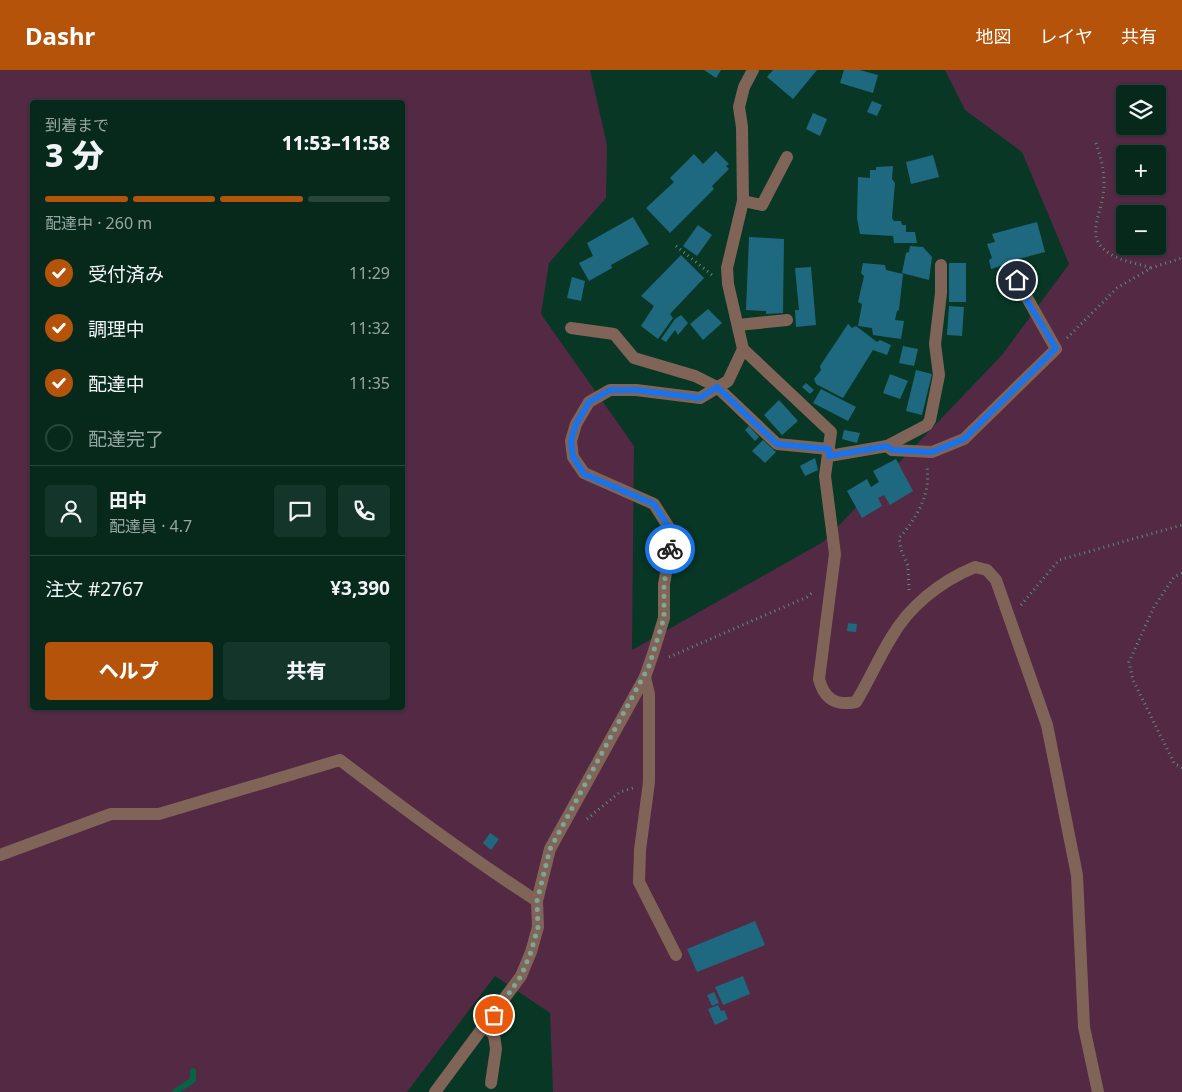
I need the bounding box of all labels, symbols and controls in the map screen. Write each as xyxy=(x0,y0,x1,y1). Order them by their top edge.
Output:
text: Dashr xyxy=(25,19,95,52)
text: 地図 xyxy=(976,24,1012,48)
text: レイヤ xyxy=(1040,24,1093,48)
text: 共有 xyxy=(1121,24,1157,48)
map controls xyxy=(1116,85,1166,255)
button: layers xyxy=(1116,85,1166,135)
text: 到着まで xyxy=(45,114,109,136)
text: 11:53–11:58 xyxy=(282,130,390,156)
text: 3 分 xyxy=(45,133,104,176)
button: + xyxy=(1116,145,1166,195)
button: − xyxy=(1116,205,1166,255)
text: 配達中 · 260 m xyxy=(45,212,152,234)
icon: check xyxy=(45,259,73,287)
pin xyxy=(996,259,1038,301)
text: 受付済み xyxy=(88,261,164,287)
text: 11:29 xyxy=(349,262,390,284)
icon: home xyxy=(1003,266,1031,294)
icon: check xyxy=(45,314,73,342)
text: 調理中 xyxy=(88,316,145,342)
text: 11:32 xyxy=(349,317,390,339)
icon: check xyxy=(45,369,73,397)
text: 配達中 xyxy=(88,371,145,397)
text: 11:35 xyxy=(349,372,390,394)
text: 配達完了 xyxy=(88,426,164,452)
button: person xyxy=(45,485,97,537)
button: chat xyxy=(274,485,326,537)
button: phone xyxy=(338,485,390,537)
text: 田中 xyxy=(109,487,147,513)
text: 配達員 · 4.7 xyxy=(109,515,192,537)
courier xyxy=(645,524,695,574)
icon: bike xyxy=(656,535,684,563)
text: ¥3,390 xyxy=(330,575,390,601)
text: 注文 #2767 xyxy=(45,576,144,602)
button: ヘルプ xyxy=(45,642,213,700)
button: 共有 xyxy=(223,642,390,700)
pin xyxy=(473,994,515,1036)
icon: bag xyxy=(480,1001,508,1029)

